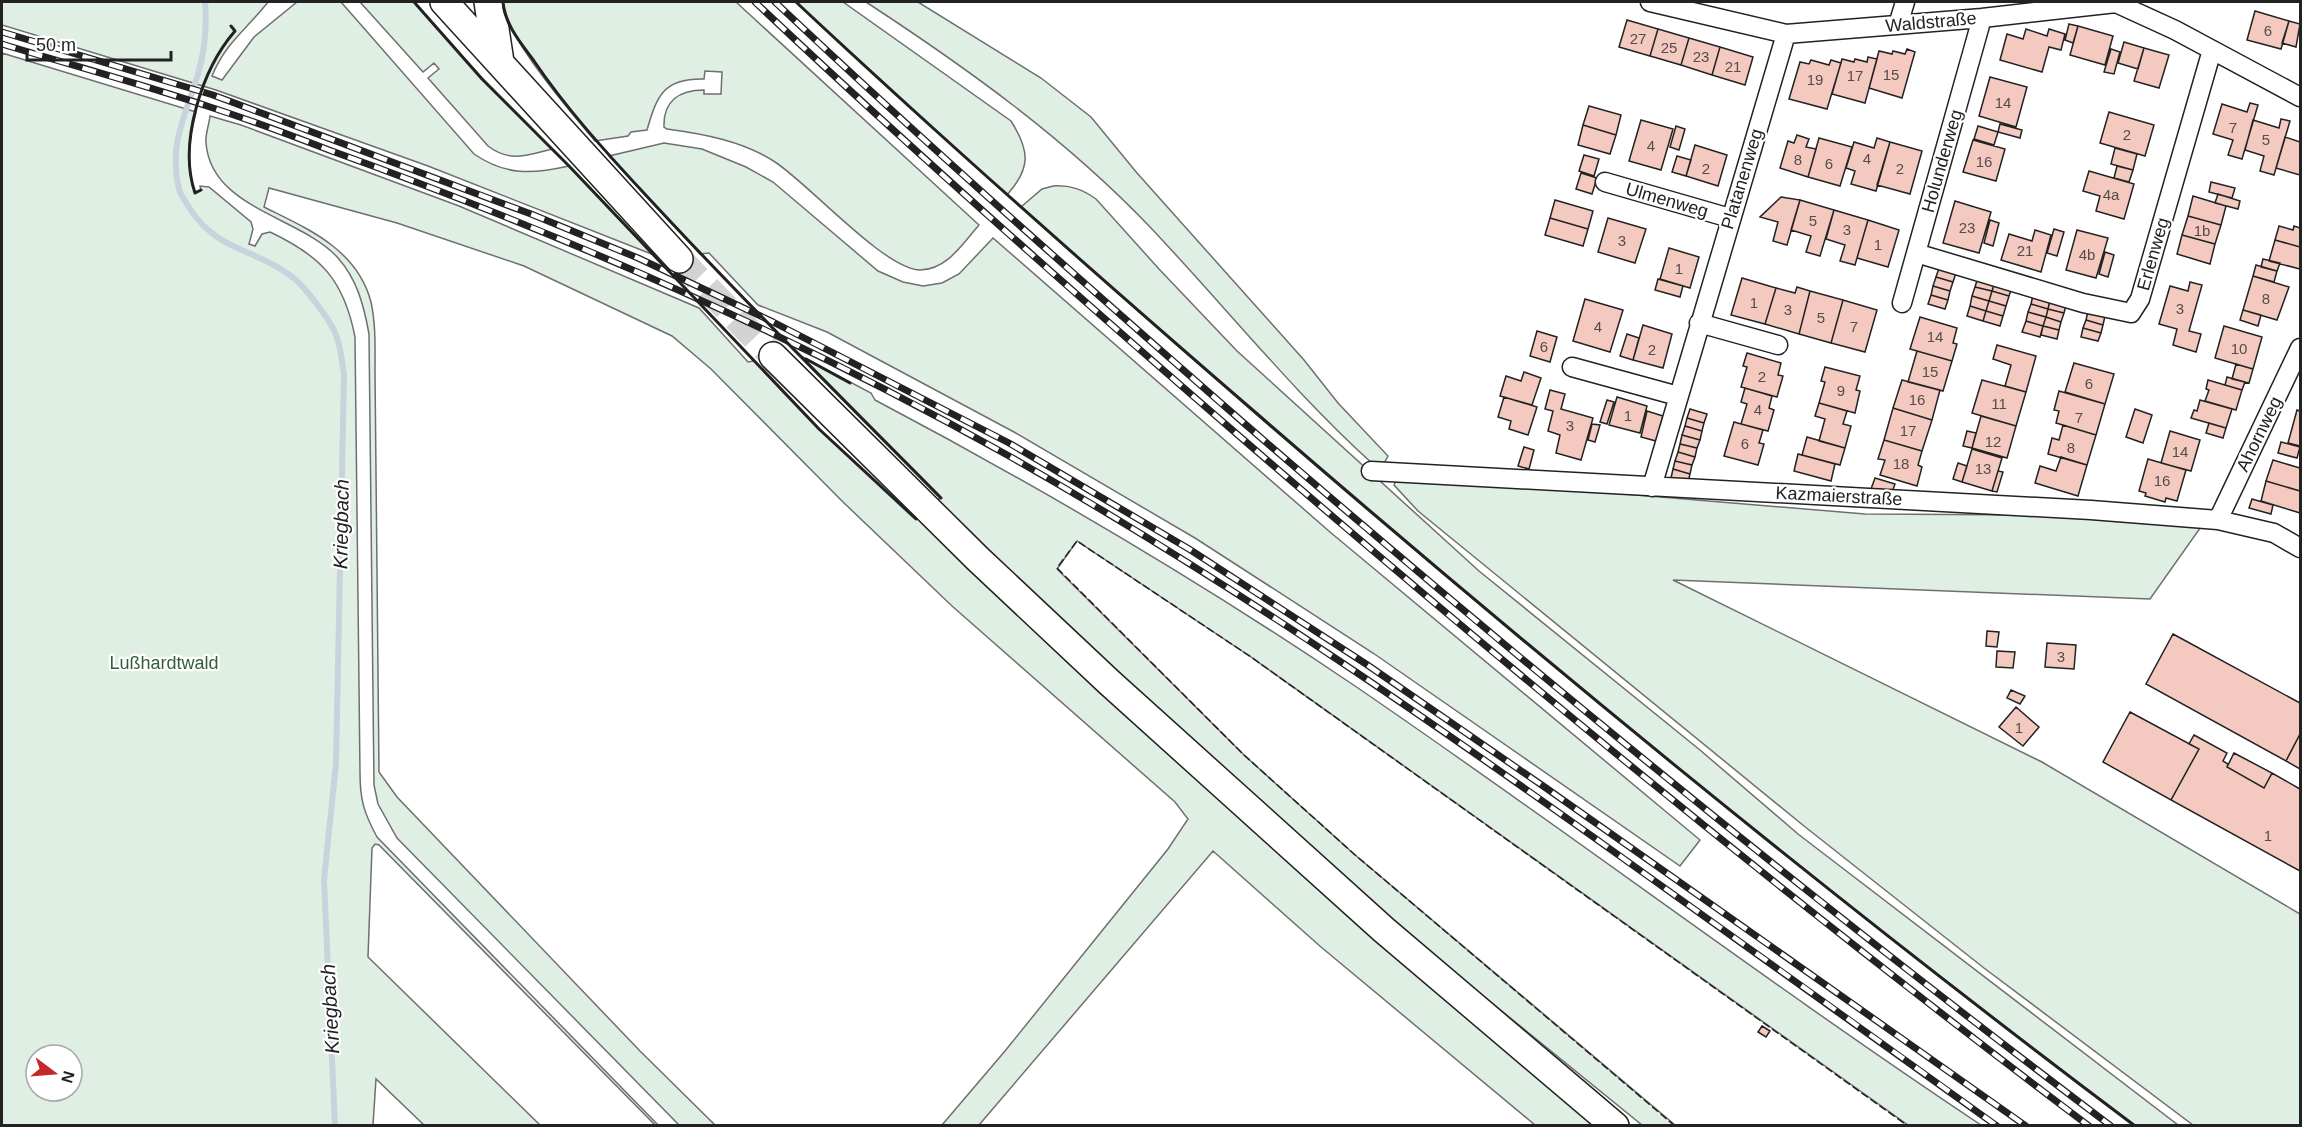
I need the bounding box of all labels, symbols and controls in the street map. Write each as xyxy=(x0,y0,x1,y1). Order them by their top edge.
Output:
street label: Waldstraße xyxy=(1885,8,1977,36)
house number: 6 xyxy=(2264,22,2272,39)
scale bar xyxy=(27,24,171,62)
house number: 27 xyxy=(1630,30,1646,47)
text: 50 m xyxy=(36,35,76,55)
house number: 25 xyxy=(1661,39,1677,56)
house number: 23 xyxy=(1693,48,1709,65)
house number: 21 xyxy=(1725,58,1741,75)
house number: 15 xyxy=(1883,66,1899,83)
house number: 17 xyxy=(1847,67,1863,84)
house number: 19 xyxy=(1807,71,1823,88)
house number: 14 xyxy=(1995,94,2011,111)
street label: Holunderweg xyxy=(1918,107,1966,215)
house number: 7 xyxy=(2229,119,2237,136)
street label: Platanenweg xyxy=(1717,126,1767,232)
house number: 2 xyxy=(2123,126,2131,143)
house number: 5 xyxy=(2262,131,2270,148)
house number: 4 xyxy=(1647,137,1655,154)
house number: 4 xyxy=(1863,150,1871,167)
house number: 8 xyxy=(1794,151,1802,168)
house number: 16 xyxy=(1976,153,1992,170)
house number: 6 xyxy=(1825,155,1833,172)
house number: 2 xyxy=(1702,160,1710,177)
house number: 2 xyxy=(1896,160,1904,177)
street label: Ulmenweg xyxy=(1623,179,1711,221)
house number: 4a xyxy=(2103,186,2120,203)
house number: 5 xyxy=(1809,212,1817,229)
street label: Erlenweg xyxy=(2133,215,2173,293)
house number: 23 xyxy=(1959,219,1975,236)
house number: 3 xyxy=(1843,221,1851,238)
house number: 1b xyxy=(2194,222,2210,239)
house number: 3 xyxy=(1618,232,1626,249)
house number: 1 xyxy=(1874,236,1882,253)
house number: 21 xyxy=(2017,242,2033,259)
house number: 4b xyxy=(2079,246,2095,263)
house number: 1 xyxy=(1675,260,1683,277)
house number: 8 xyxy=(2262,290,2270,307)
house number: 1 xyxy=(1750,294,1758,311)
house number: 3 xyxy=(2176,300,2184,317)
house number: 3 xyxy=(1784,301,1792,318)
house number: 5 xyxy=(1817,309,1825,326)
house number: 4 xyxy=(1594,318,1602,335)
house number: 7 xyxy=(1850,318,1858,335)
house number: 14 xyxy=(1927,328,1943,345)
house number: 6 xyxy=(1540,338,1548,355)
house number: 10 xyxy=(2231,340,2247,357)
house number: 2 xyxy=(1648,341,1656,358)
house number: 15 xyxy=(1922,363,1938,380)
house number: 2 xyxy=(1758,368,1766,385)
house number: 6 xyxy=(2085,375,2093,392)
house number: 9 xyxy=(1837,382,1845,399)
house number: 16 xyxy=(1909,391,1925,408)
street label: Ahornweg xyxy=(2232,393,2286,475)
house number: 11 xyxy=(1991,395,2007,412)
house number: 4 xyxy=(1754,401,1762,418)
house number: 1 xyxy=(1624,407,1632,424)
house number: 7 xyxy=(2075,409,2083,426)
house number: 3 xyxy=(1566,417,1574,434)
house number: 17 xyxy=(1900,422,1916,439)
house number: 12 xyxy=(1985,433,2001,450)
house number: 6 xyxy=(1741,435,1749,452)
house number: 8 xyxy=(2067,439,2075,456)
house number: 14 xyxy=(2172,443,2188,460)
house number: 18 xyxy=(1893,455,1909,472)
house number: 13 xyxy=(1975,460,1991,477)
house number: 16 xyxy=(2154,472,2170,489)
water label: Kriegbach xyxy=(329,479,353,569)
street label: Kazmaierstraße xyxy=(1775,483,1903,509)
house number: 3 xyxy=(2057,648,2065,665)
park label: Lußhardtwald xyxy=(109,653,219,673)
house number: 1 xyxy=(2015,719,2023,736)
house number: 1 xyxy=(2264,827,2272,844)
water label: Kriegbach xyxy=(317,963,343,1055)
north arrow xyxy=(24,1043,84,1103)
text: N xyxy=(58,1069,78,1085)

